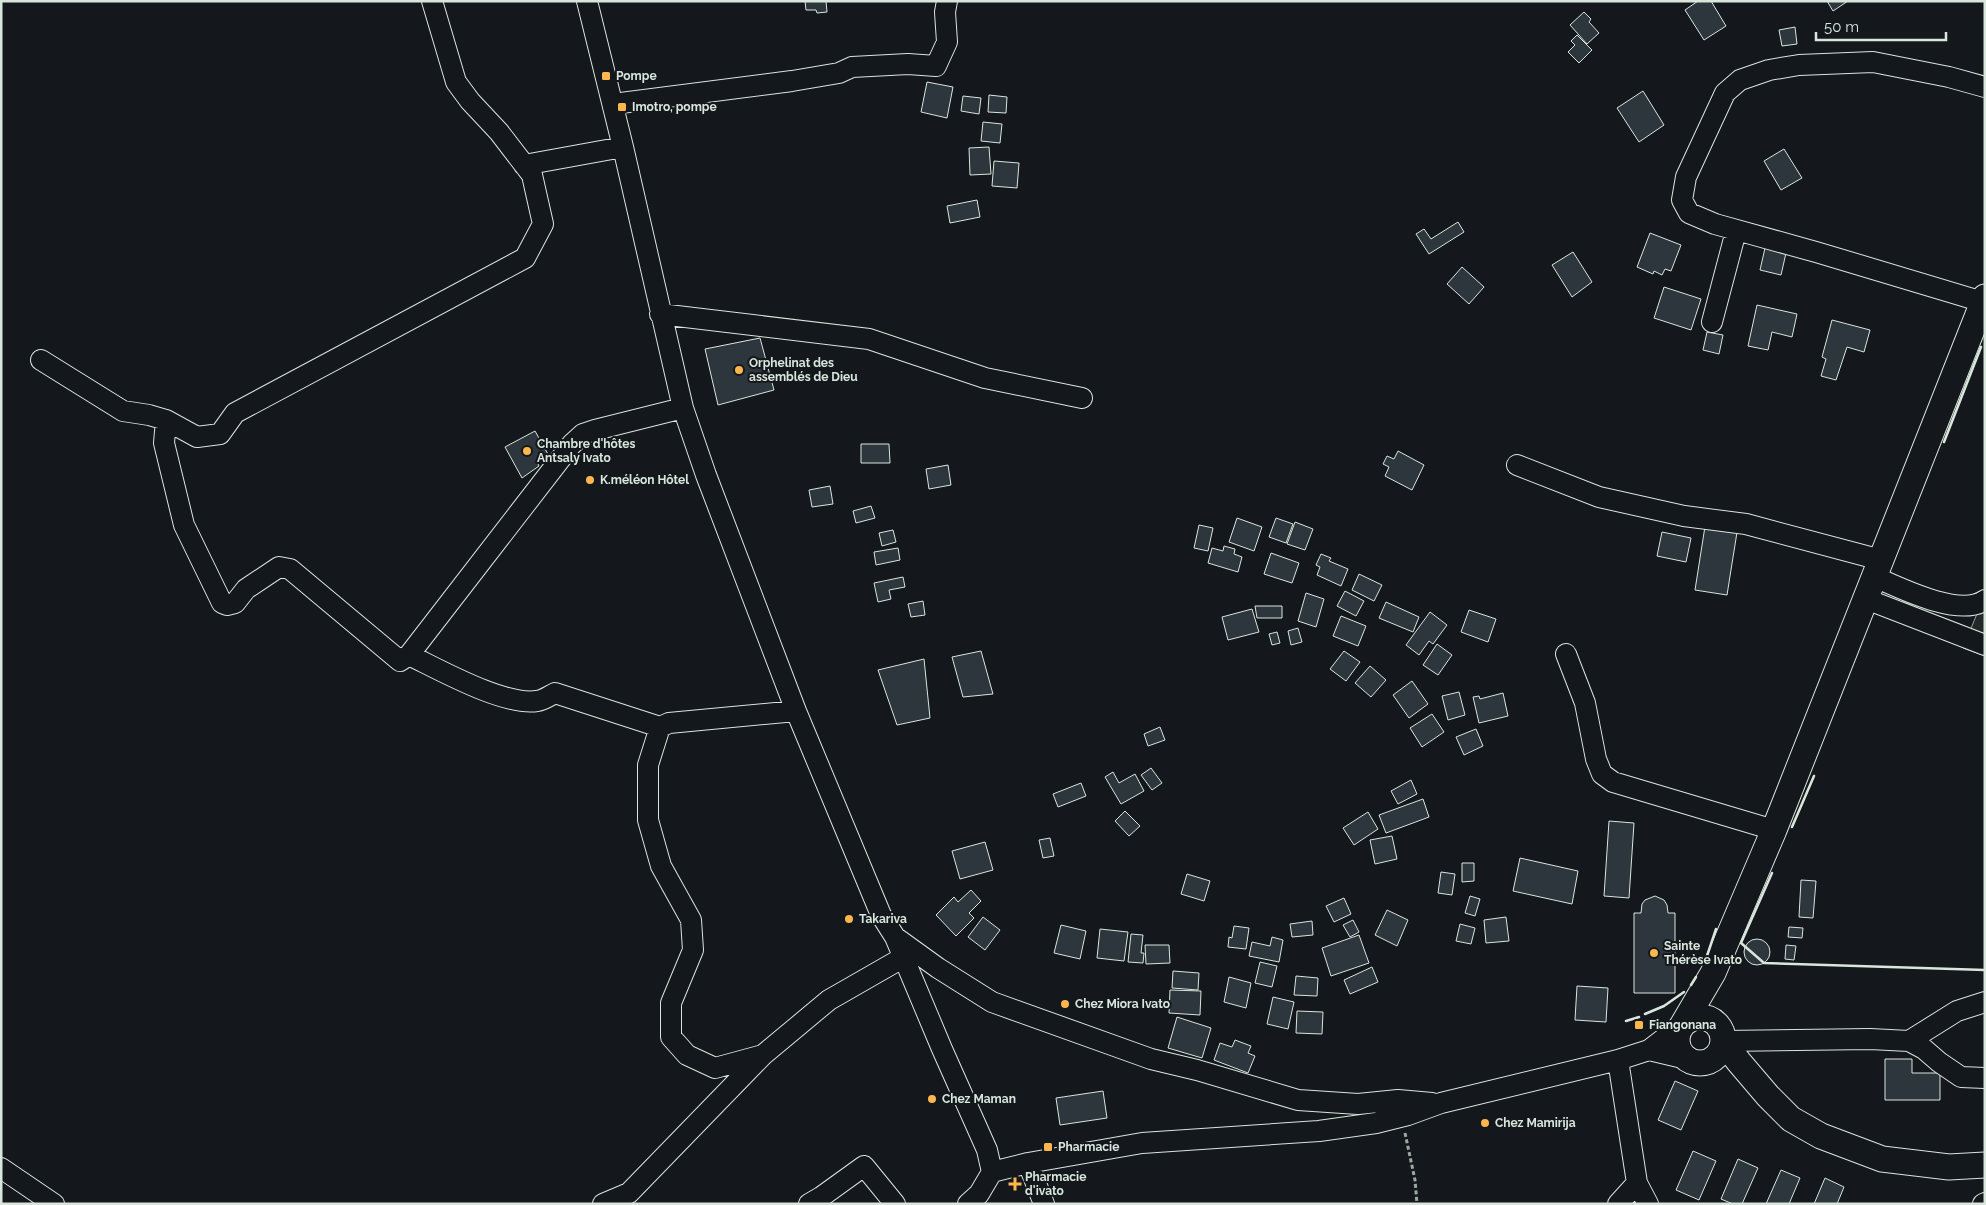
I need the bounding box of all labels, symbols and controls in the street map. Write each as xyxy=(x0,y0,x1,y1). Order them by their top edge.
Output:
scale bar xyxy=(1816,10,1946,42)
text: 50 m xyxy=(1824,18,1859,36)
place label: Pompe xyxy=(616,69,657,83)
marker: Pompe xyxy=(600,70,612,82)
place label: Imotro, pompe xyxy=(632,100,717,114)
marker: Imotro, pompe xyxy=(616,101,628,113)
place label: Orphelinat des assemblés de Dieu xyxy=(749,356,858,384)
marker: Orphelinat des assemblés de Dieu xyxy=(733,364,745,376)
place label: Chambre d'hôtes Antsaly Ivato xyxy=(537,437,635,465)
marker: Chambre d'hôtes Antsaly Ivato xyxy=(521,445,533,457)
place label: K.méléon Hôtel xyxy=(600,473,689,487)
marker: K.méléon Hôtel xyxy=(584,474,596,486)
place label: Takariva xyxy=(859,912,907,926)
marker: Takariva xyxy=(843,913,855,925)
place label: Sainte Thérèse Ivato xyxy=(1664,939,1742,967)
marker: Sainte Thérèse Ivato xyxy=(1648,947,1660,959)
place label: Chez Miora Ivato xyxy=(1075,997,1170,1011)
marker: Chez Miora Ivato xyxy=(1059,998,1071,1010)
place label: Fiangonana xyxy=(1649,1018,1716,1032)
marker: Fiangonana xyxy=(1633,1019,1645,1031)
place label: Chez Maman xyxy=(942,1092,1016,1106)
marker: Chez Maman xyxy=(926,1093,938,1105)
place label: Chez Mamirija xyxy=(1495,1116,1576,1130)
marker: Chez Mamirija xyxy=(1479,1117,1491,1129)
place label: Pharmacie xyxy=(1058,1140,1119,1154)
marker: Pharmacie xyxy=(1042,1141,1054,1153)
place label: Pharmacie d'ivato xyxy=(1025,1170,1086,1198)
marker: Pharmacie d'ivato xyxy=(1009,1178,1021,1190)

